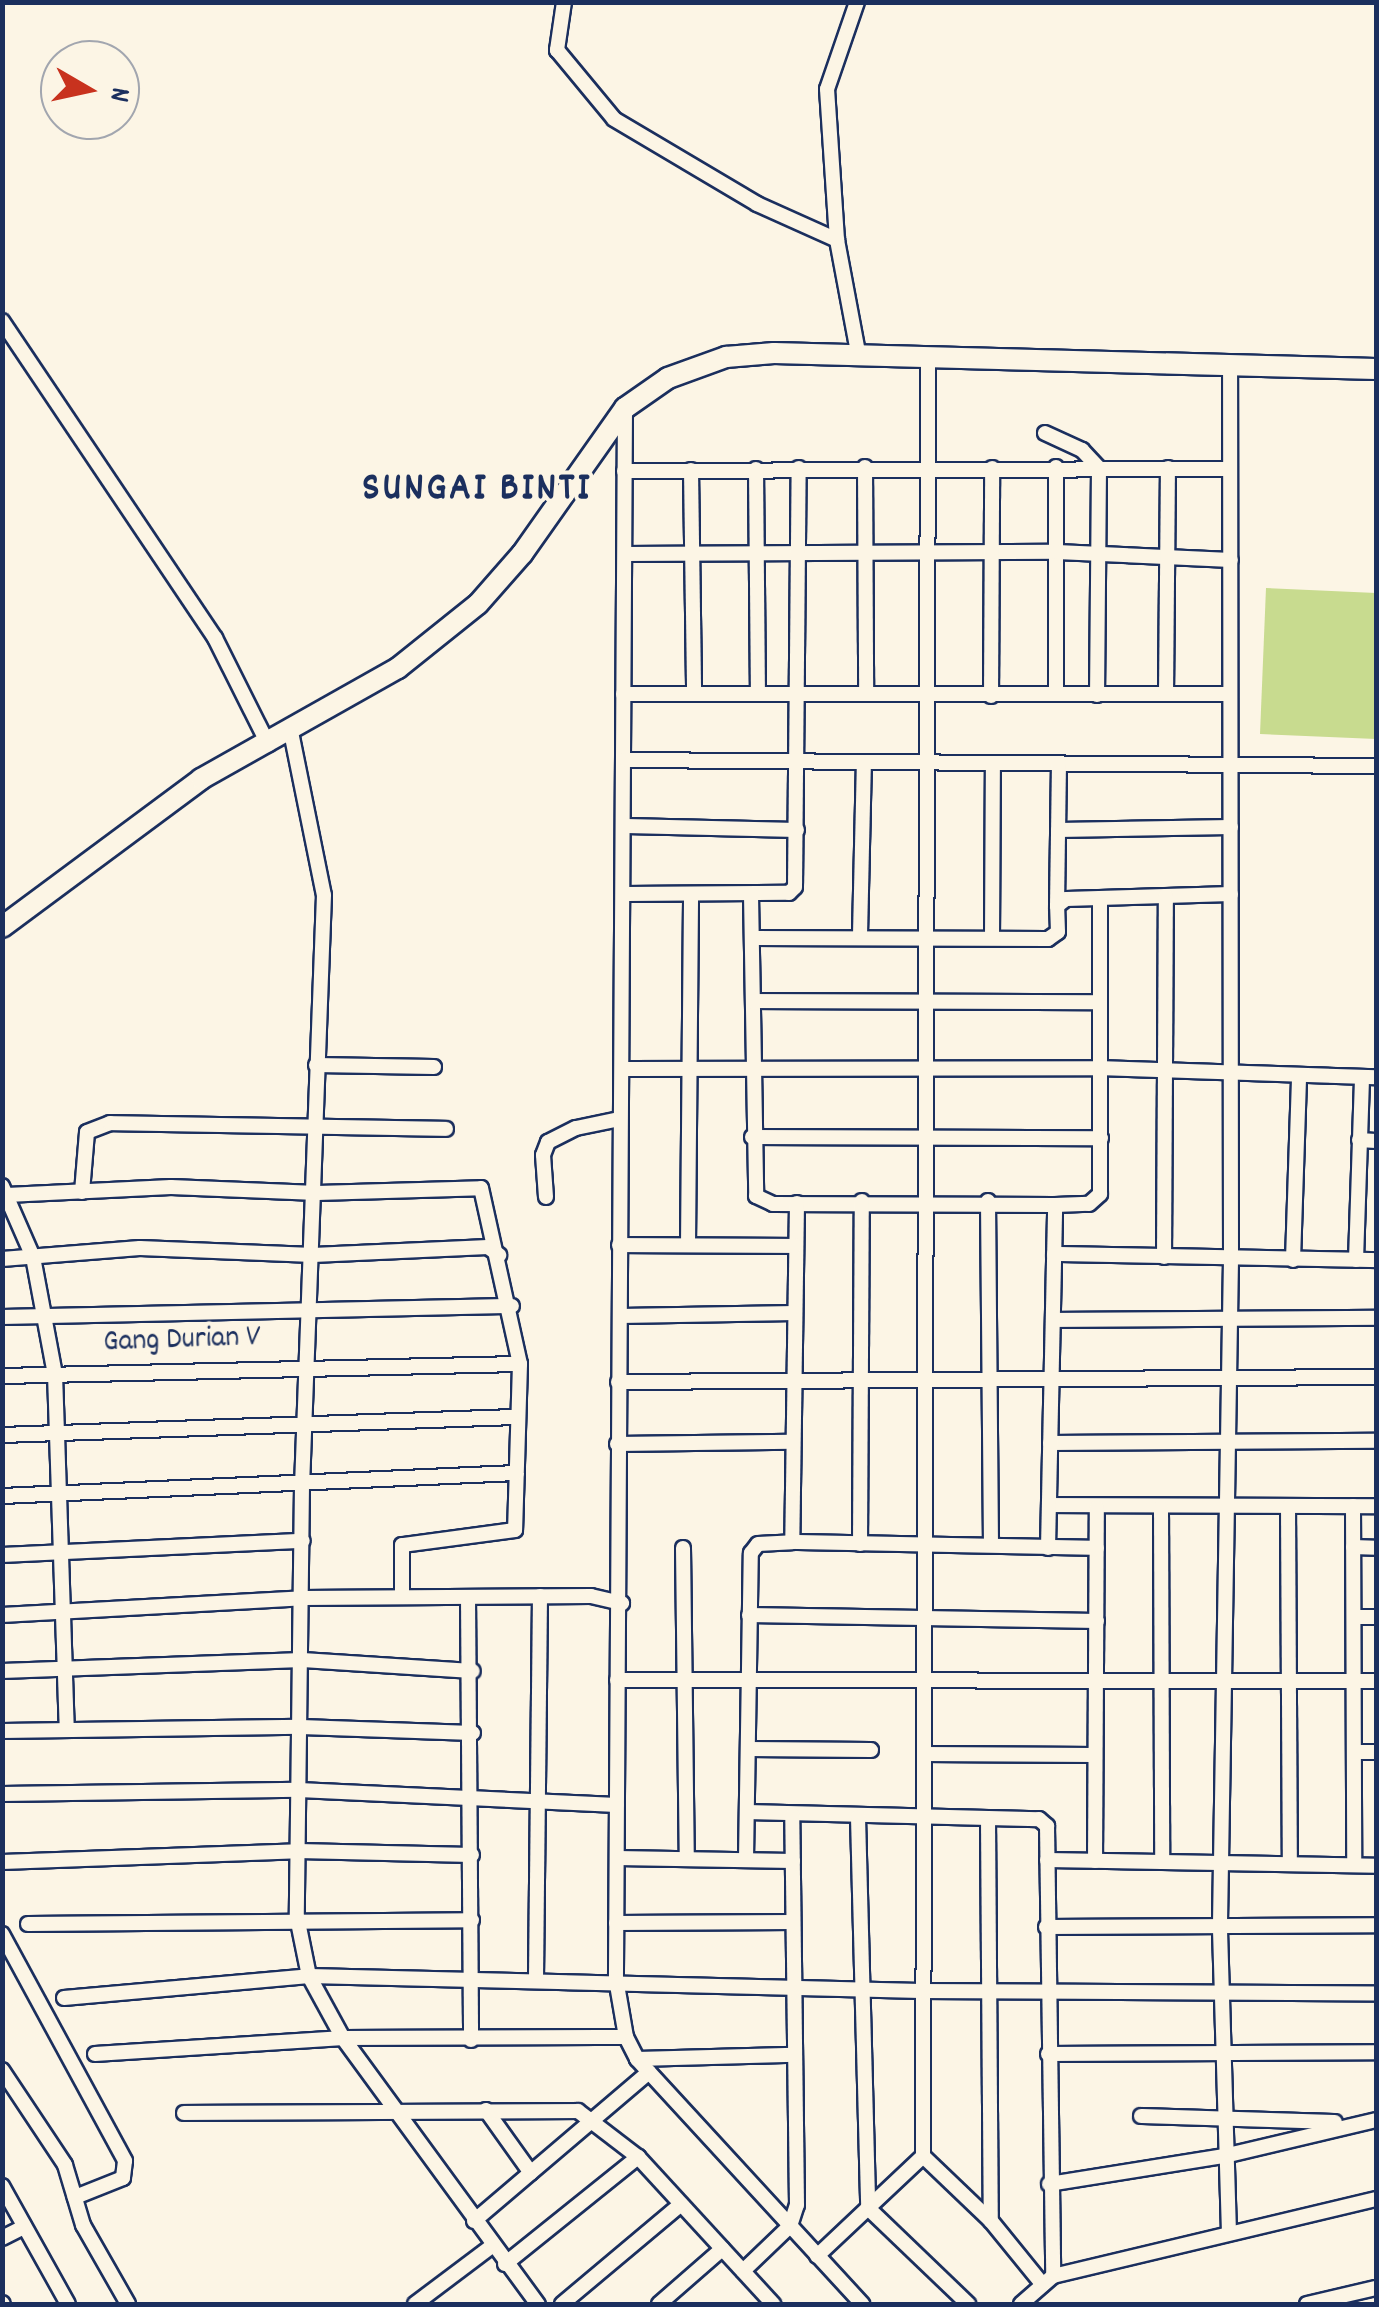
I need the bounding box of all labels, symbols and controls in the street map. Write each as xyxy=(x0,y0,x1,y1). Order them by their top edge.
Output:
north arrow xyxy=(40,40,140,140)
text: N xyxy=(97,84,138,104)
district label: SUNGAI BINTI xyxy=(362,467,592,515)
street label: Gang Durian V xyxy=(103,1321,261,1363)

